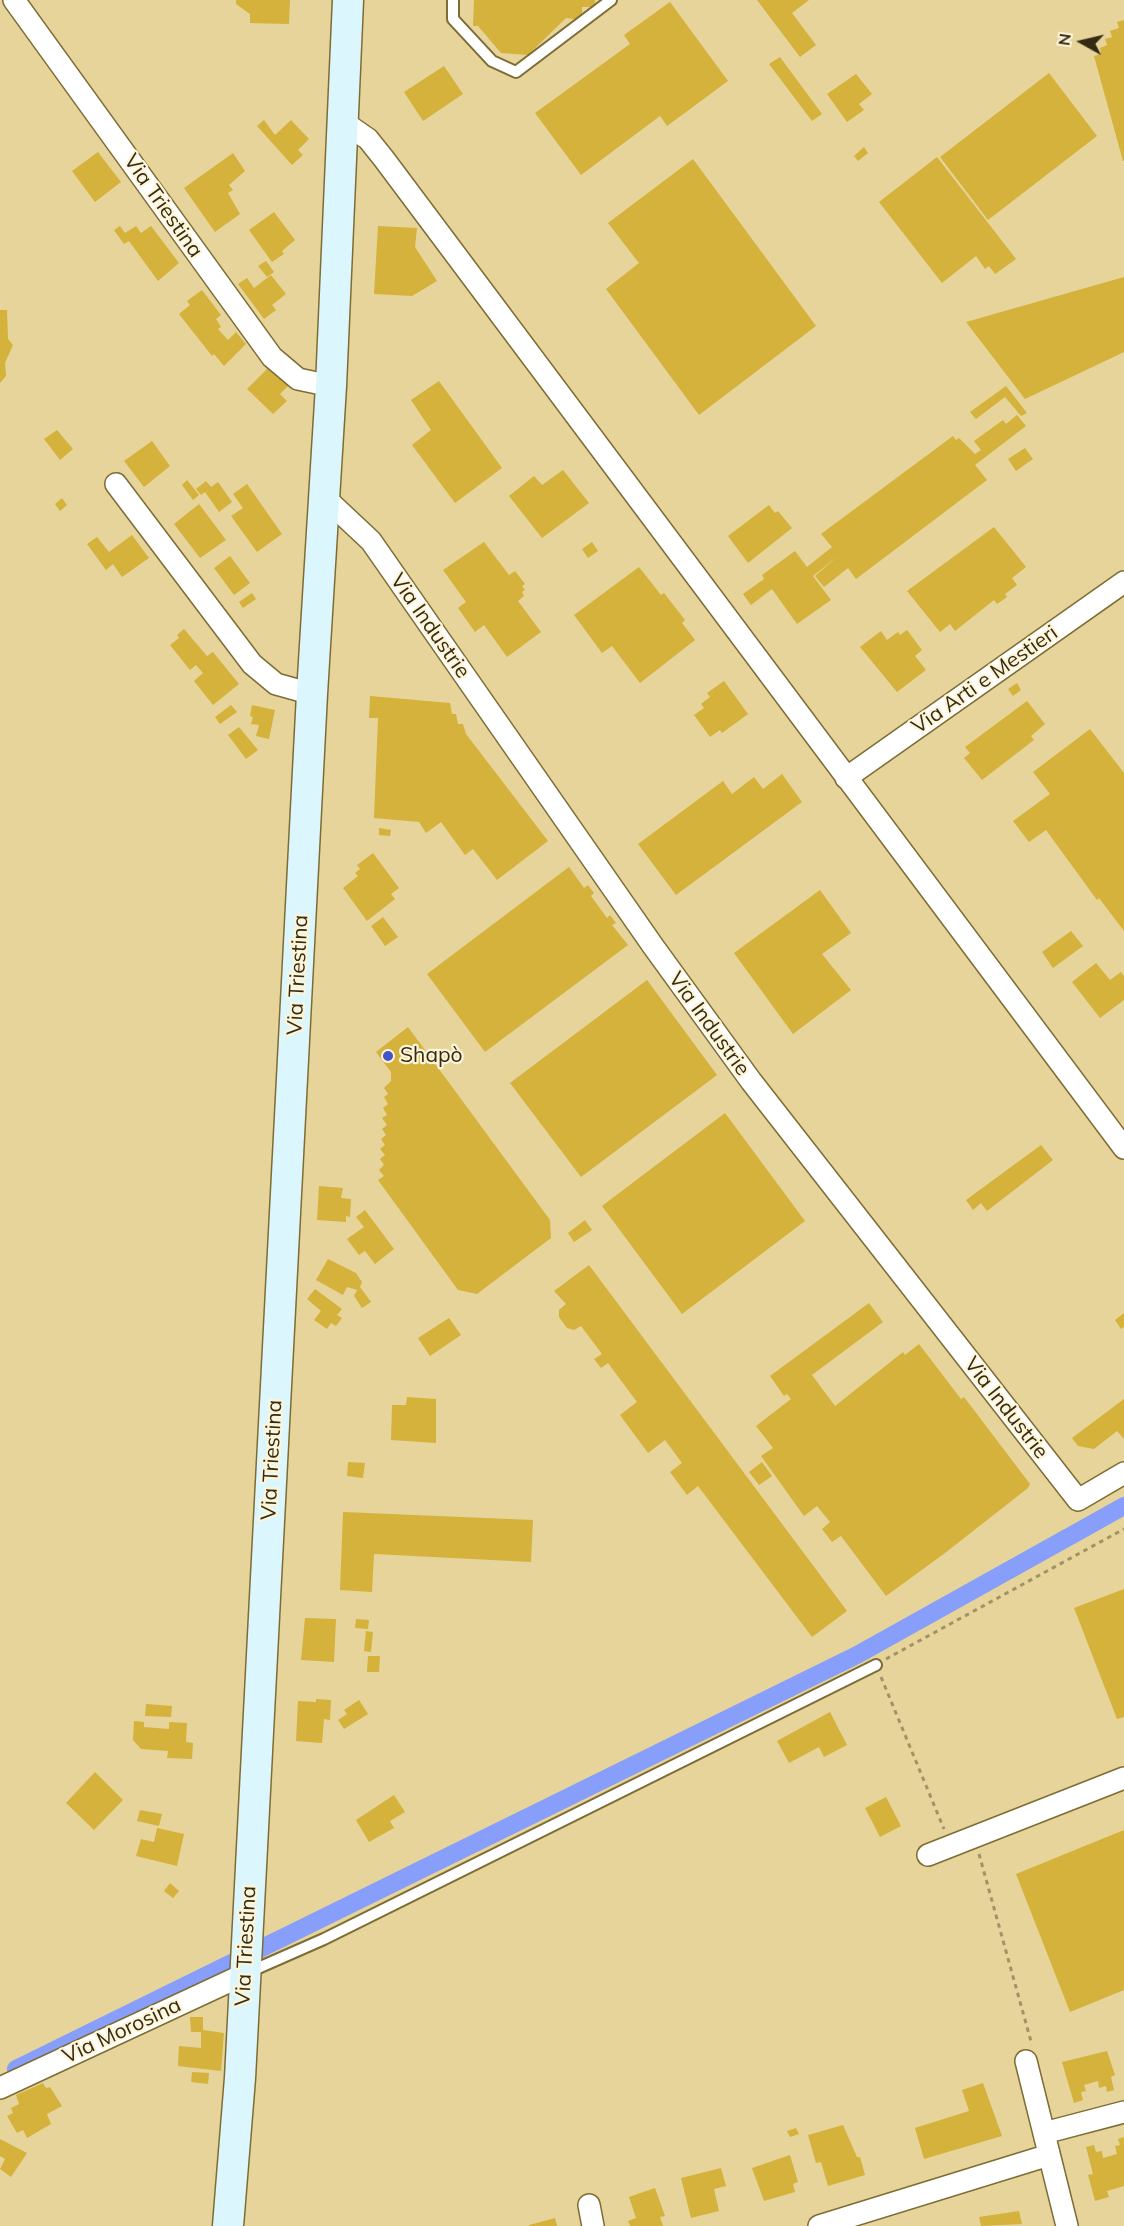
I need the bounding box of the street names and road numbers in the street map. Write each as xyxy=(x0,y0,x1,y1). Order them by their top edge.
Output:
street label: Via Triestina xyxy=(118,149,208,263)
street label: Via Industrie xyxy=(385,569,475,683)
street label: Via Arti e Mestieri xyxy=(907,620,1063,740)
street label: Via Triestina xyxy=(282,914,314,1036)
street label: Via Industrie xyxy=(663,967,755,1081)
street label: Via Industrie xyxy=(959,1352,1053,1464)
street label: Via Triestina xyxy=(256,1399,288,1521)
street label: Via Triestina xyxy=(230,1885,262,2007)
street label: Via Morosina xyxy=(59,1993,185,2069)

